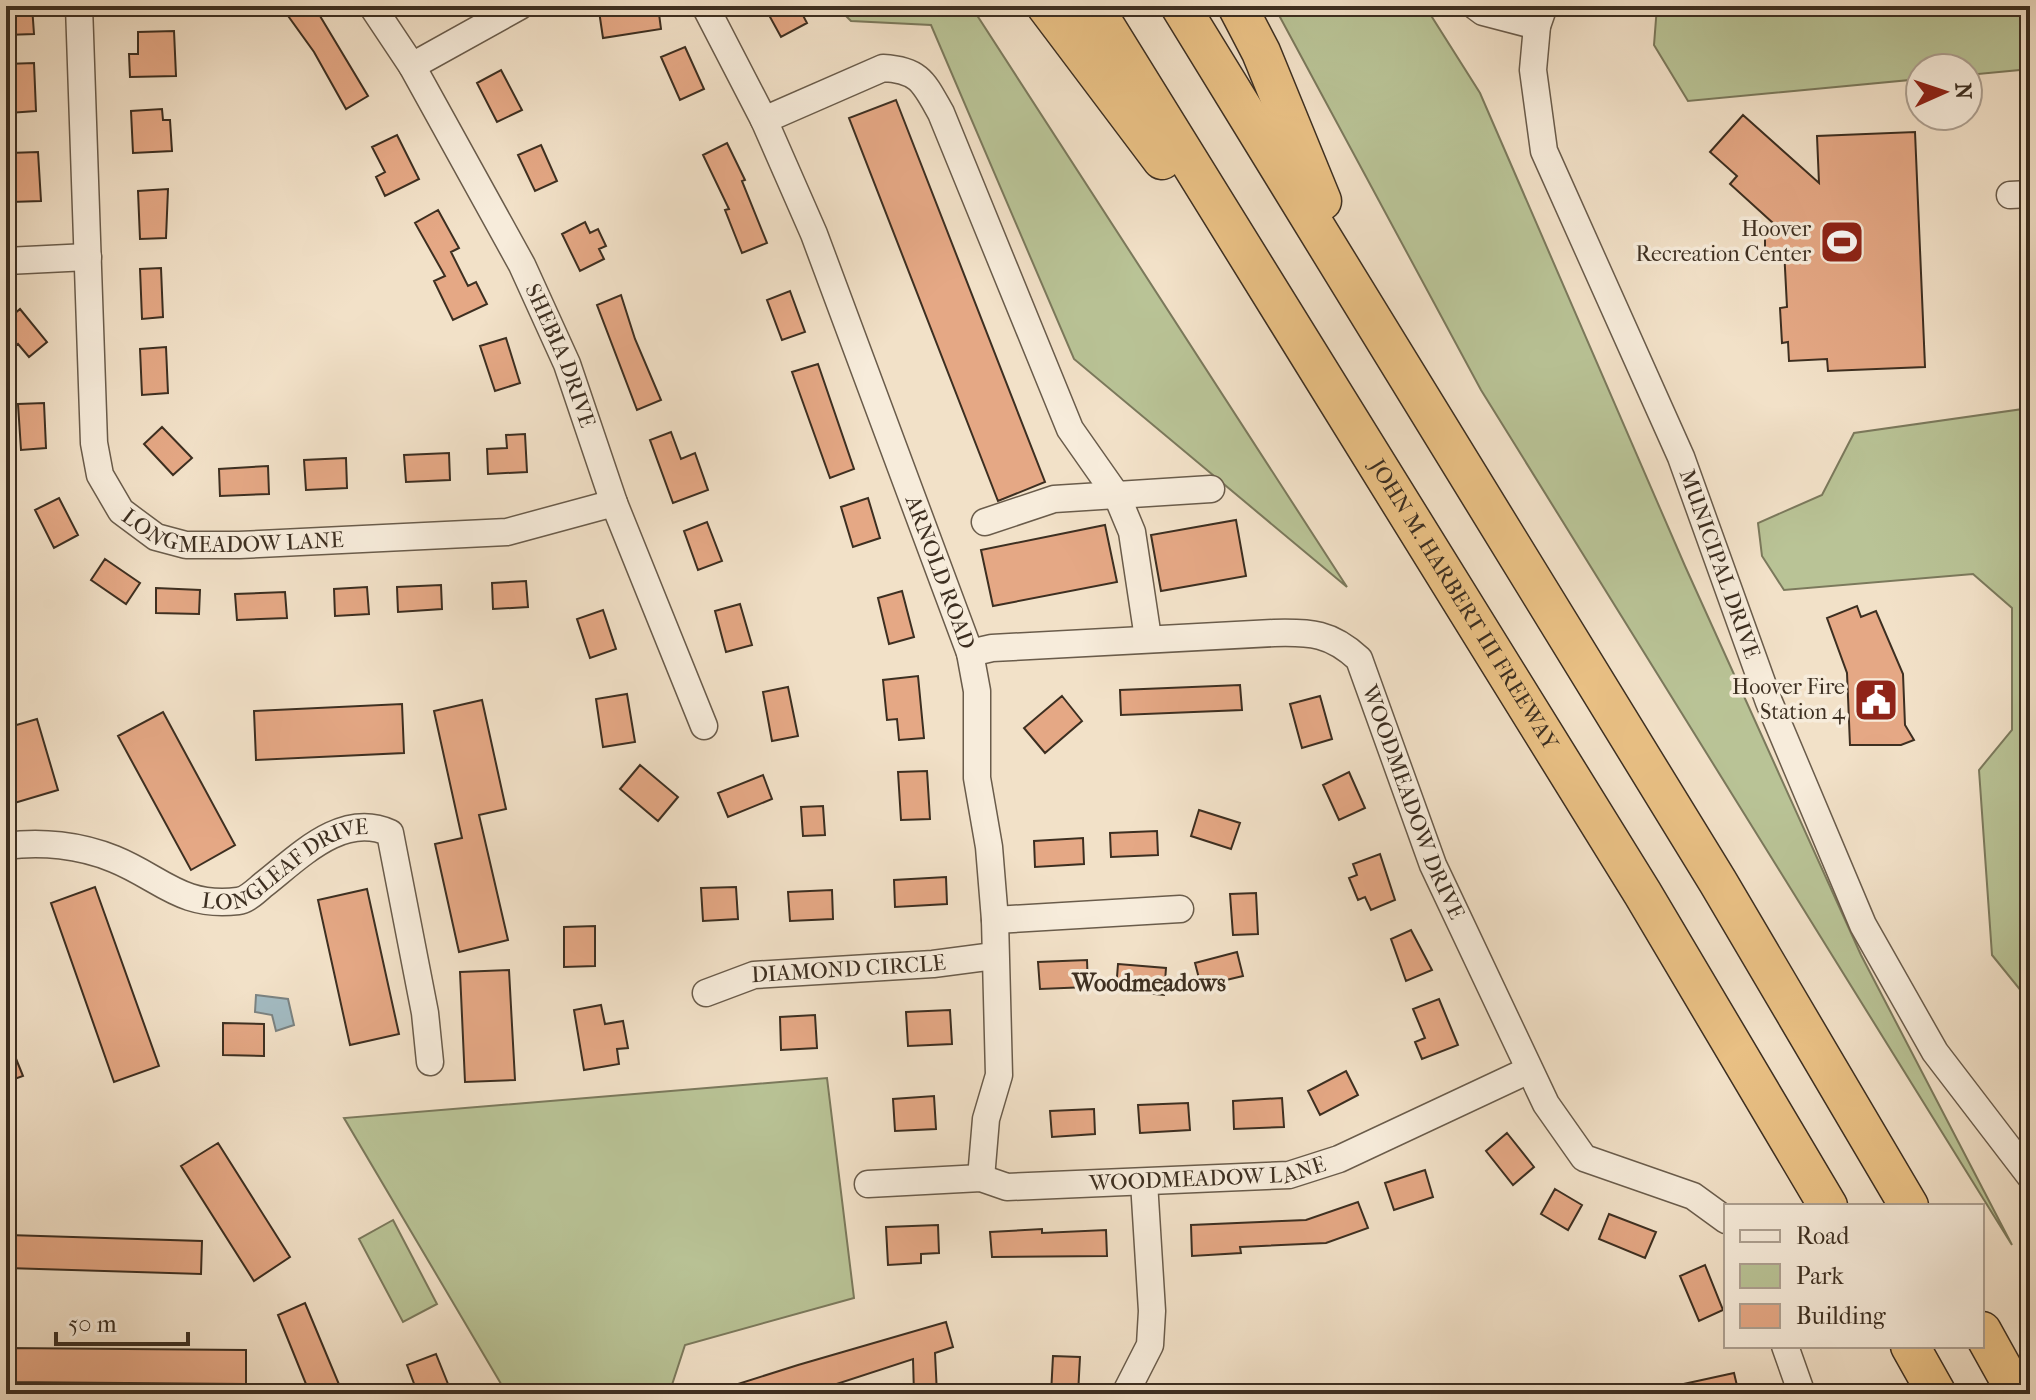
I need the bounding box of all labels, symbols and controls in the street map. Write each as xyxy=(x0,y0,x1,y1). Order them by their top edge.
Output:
north arrow xyxy=(1904,52,1984,132)
text: N xyxy=(1950,82,1976,100)
place label: Hoover Recreation Center xyxy=(1635,216,1812,267)
sports icon: Hoover Recreation Center xyxy=(1818,218,1866,266)
street label: SHEBIA DRIVE xyxy=(519,280,601,431)
street label: JOHN M. HARBERT III FREEWAY xyxy=(1363,453,1564,755)
street label: MUNICIPAL DRIVE xyxy=(1673,466,1765,662)
street label: ARNOLD ROAD xyxy=(899,491,980,653)
street label: LONGMEADOW LANE xyxy=(117,503,345,558)
place label: Hoover Fire Station 4 xyxy=(1732,674,1846,725)
public building icon: Hoover Fire Station 4 xyxy=(1852,676,1900,724)
street label: WOODMEADOW DRIVE xyxy=(1356,681,1470,923)
street label: LONGLEAF DRIVE xyxy=(200,814,369,915)
street label: DIAMOND CIRCLE xyxy=(751,949,947,988)
district label: Woodmeadows xyxy=(1071,969,1226,997)
street label: WOODMEADOW LANE xyxy=(1088,1151,1329,1197)
legend xyxy=(1724,1204,1984,1348)
text: Road xyxy=(1796,1222,1850,1250)
text: Park xyxy=(1796,1262,1844,1290)
scale bar xyxy=(56,1296,188,1346)
text: Building xyxy=(1796,1302,1887,1330)
text: 50 m xyxy=(68,1310,117,1338)

